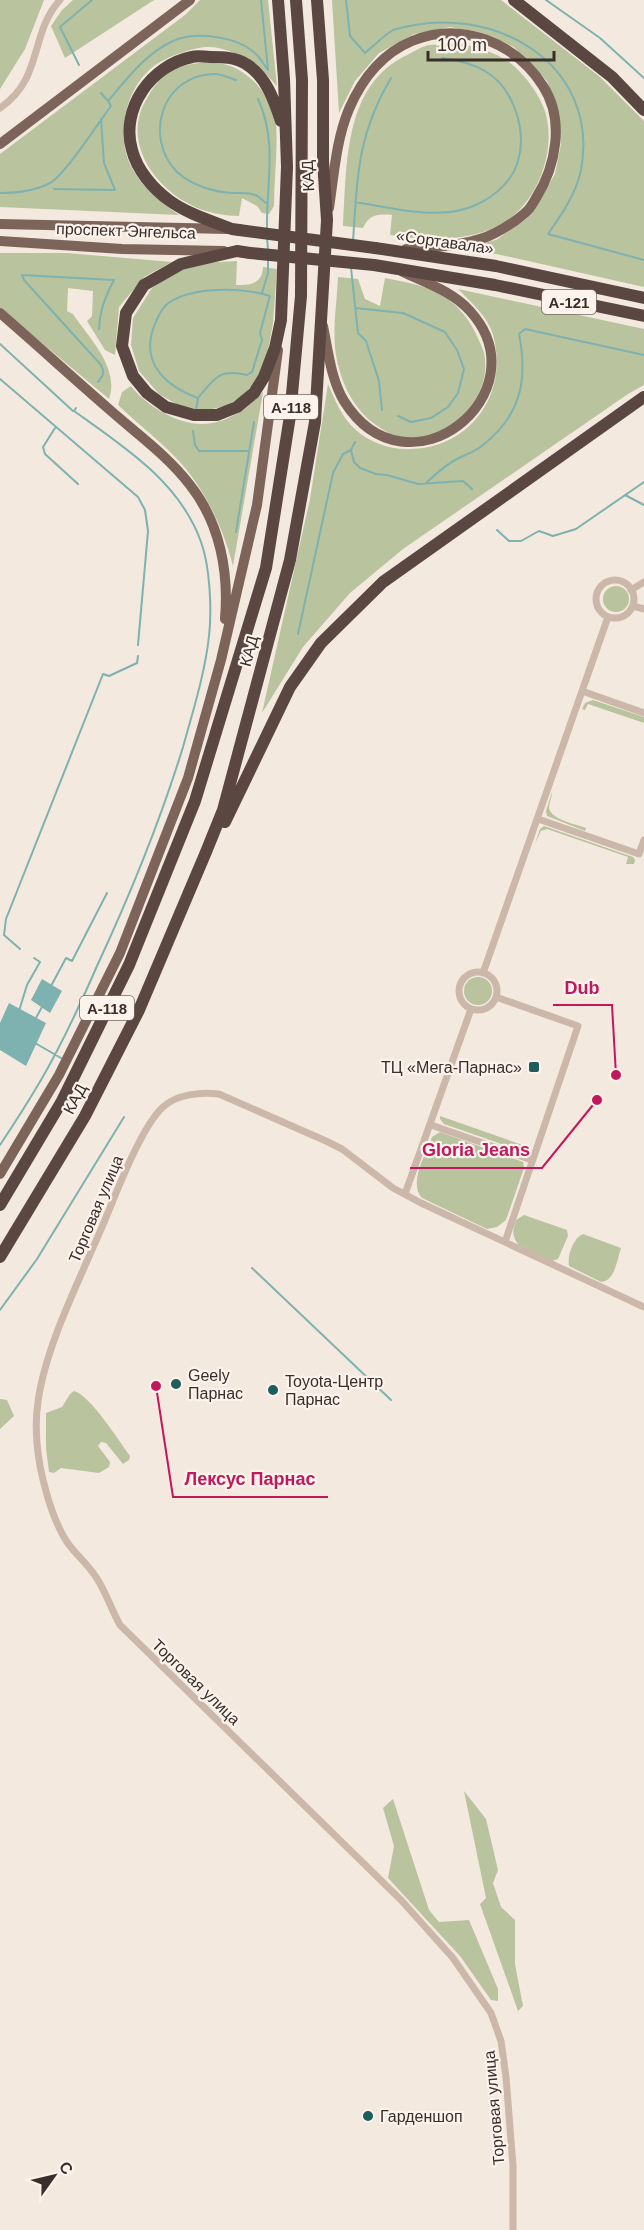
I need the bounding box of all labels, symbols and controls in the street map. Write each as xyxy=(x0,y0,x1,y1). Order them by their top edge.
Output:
scale bar xyxy=(428,24,554,62)
text: 100 m xyxy=(437,35,487,55)
street label: КАД xyxy=(299,160,317,192)
street label: проспект Энгельса xyxy=(56,220,196,242)
street label: «Сортавала» xyxy=(395,227,495,257)
road number: А-121 xyxy=(542,290,596,314)
road number: А-118 xyxy=(264,395,318,419)
street label: КАД xyxy=(237,633,261,668)
callout: Dub xyxy=(553,969,612,1005)
text: Dub xyxy=(565,978,600,998)
road number: А-118 xyxy=(80,996,134,1020)
place label: ТЦ «Мега-Парнас» xyxy=(381,1059,522,1076)
marker: ТЦ «Мега-Парнас» xyxy=(527,1060,541,1074)
street label: КАД xyxy=(60,1081,90,1117)
callout: Gloria Jeans xyxy=(410,1132,542,1168)
text: Gloria Jeans xyxy=(422,1140,530,1160)
street label: Торговая улица xyxy=(66,1153,126,1265)
place label: Geely Парнас xyxy=(188,1367,243,1402)
place label: Toyota-Центр Парнас xyxy=(285,1373,383,1408)
marker: Geely Парнас xyxy=(169,1377,183,1391)
marker: Toyota-Центр Парнас xyxy=(266,1383,280,1397)
callout: Лексус Парнас xyxy=(173,1461,328,1497)
text: Лексус Парнас xyxy=(185,1469,315,1489)
street label: Торговая улица xyxy=(149,1636,243,1728)
street label: Торговая улица xyxy=(481,2050,507,2166)
place label: Гарденшоп xyxy=(380,2108,463,2125)
marker: Гарденшоп xyxy=(361,2109,375,2123)
north arrow xyxy=(24,2146,84,2206)
text: С xyxy=(56,2158,77,2178)

